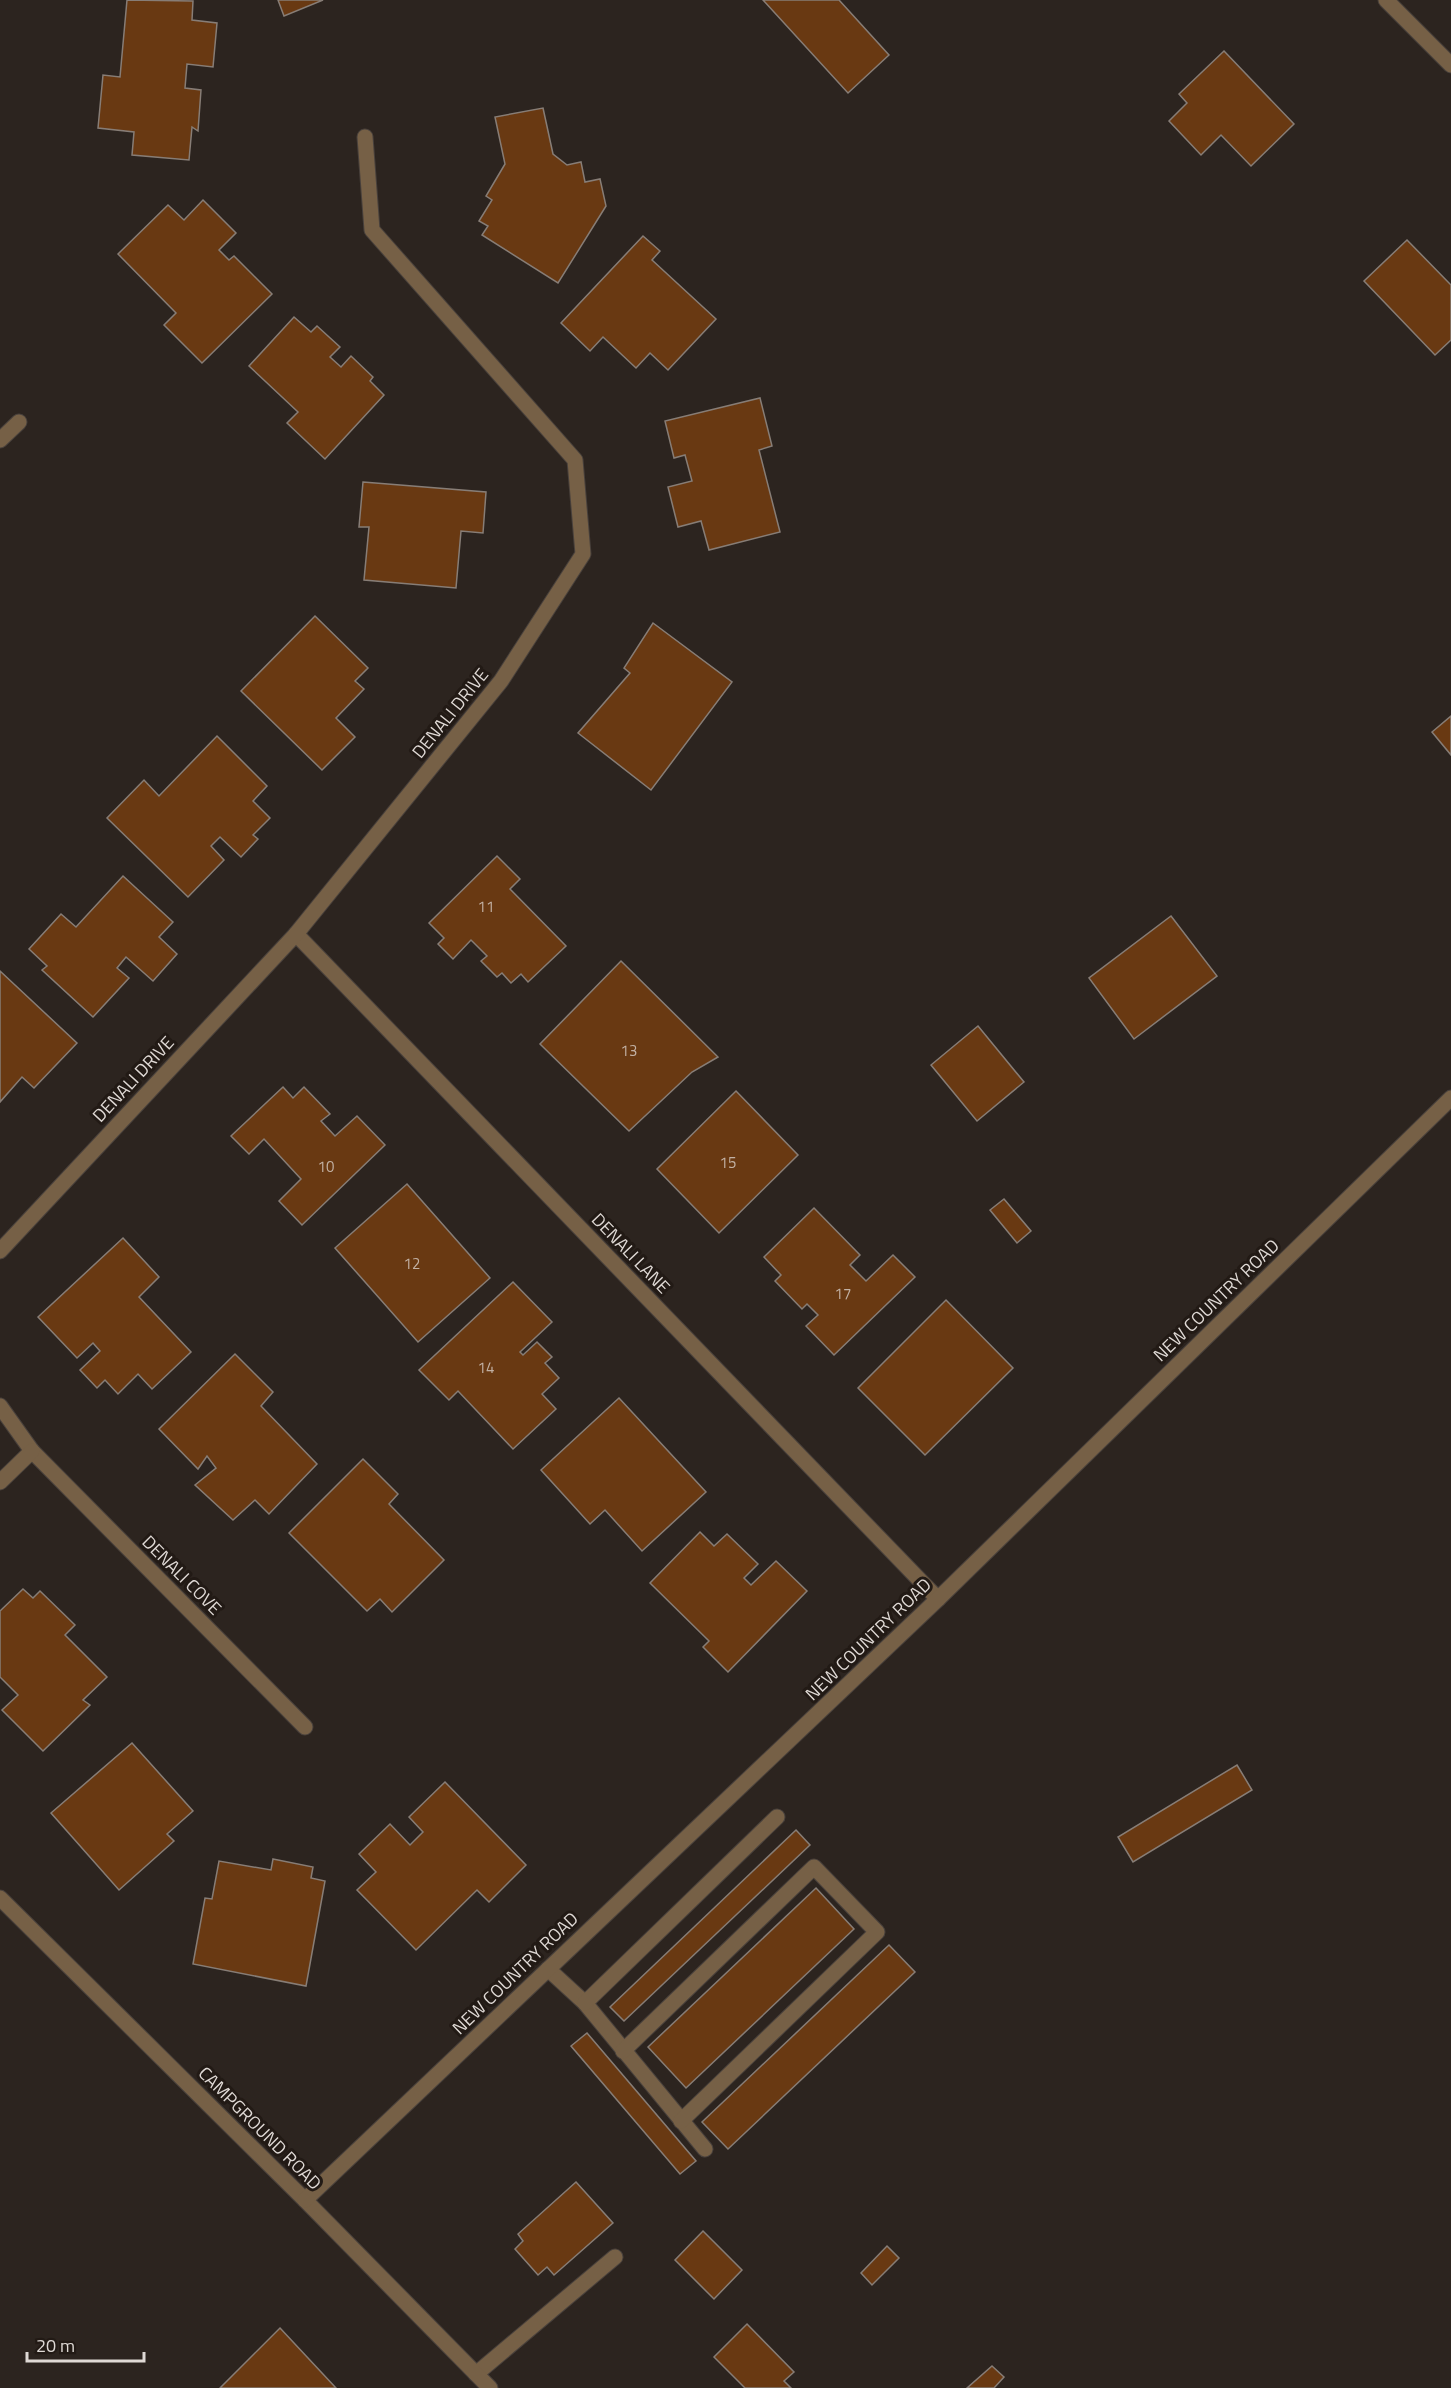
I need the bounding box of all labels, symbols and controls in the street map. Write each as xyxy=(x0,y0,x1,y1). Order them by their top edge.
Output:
street label: DENALI DRIVE xyxy=(405,662,495,764)
house number: 11 xyxy=(478,895,494,918)
street label: DENALI DRIVE xyxy=(86,1030,180,1128)
house number: 13 xyxy=(621,1039,637,1062)
house number: 15 xyxy=(720,1151,736,1174)
house number: 10 xyxy=(318,1155,334,1178)
street label: DENALI LANE xyxy=(586,1207,676,1299)
street label: NEW COUNTRY ROAD xyxy=(1147,1233,1285,1367)
house number: 12 xyxy=(404,1252,420,1275)
house number: 17 xyxy=(835,1282,851,1305)
house number: 14 xyxy=(478,1356,494,1379)
street label: DENALI COVE xyxy=(136,1529,228,1621)
street label: NEW COUNTRY ROAD xyxy=(799,1572,937,1706)
street label: NEW COUNTRY ROAD xyxy=(446,1906,584,2040)
street label: CAMPGROUND ROAD xyxy=(192,2060,328,2196)
scale bar xyxy=(27,2325,144,2363)
text: 20 m xyxy=(36,2332,75,2359)

